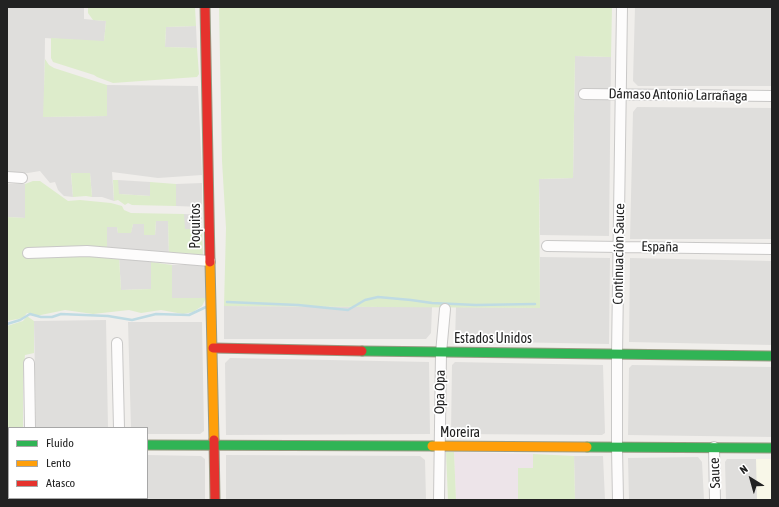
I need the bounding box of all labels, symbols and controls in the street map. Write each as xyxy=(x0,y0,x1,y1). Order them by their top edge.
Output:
street label: Dámaso Antonio Larrañaga xyxy=(608,85,748,105)
street label: Poquitos xyxy=(188,203,204,249)
street label: Continuación Sauce xyxy=(610,203,628,305)
street label: España xyxy=(641,238,679,256)
street label: Estados Unidos xyxy=(454,331,532,347)
street label: Opa Opa xyxy=(431,370,449,414)
street label: Moreira xyxy=(440,425,480,441)
legend xyxy=(8,427,148,499)
text: Fluido xyxy=(46,436,74,450)
text: Lento xyxy=(46,456,71,470)
street label: Sauce xyxy=(706,457,724,489)
north arrow xyxy=(731,459,771,499)
text: N xyxy=(738,463,750,476)
text: Atasco xyxy=(46,476,75,490)

